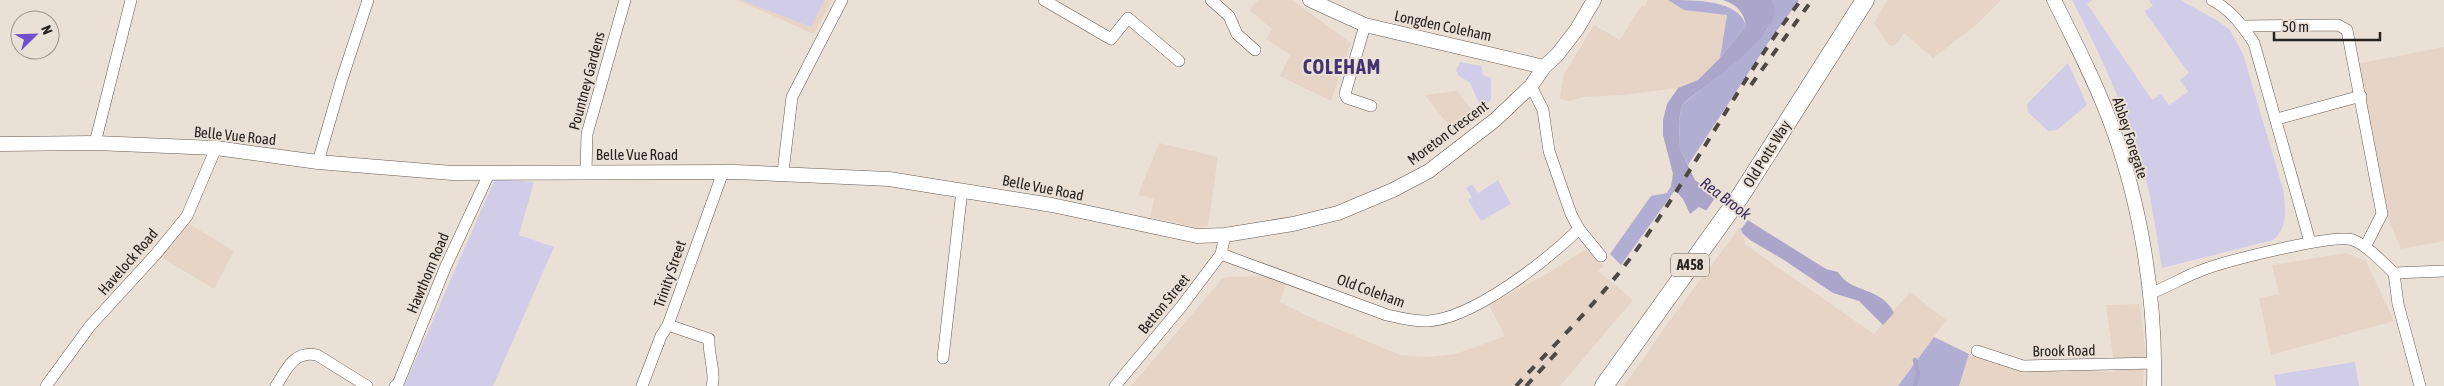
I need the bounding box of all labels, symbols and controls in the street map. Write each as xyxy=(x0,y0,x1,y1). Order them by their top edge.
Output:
street label: Longden Coleham xyxy=(1393,7,1493,44)
north arrow xyxy=(10,10,60,60)
scale bar xyxy=(2274,10,2380,42)
text: 50 m xyxy=(2282,18,2309,35)
text: N xyxy=(38,23,56,37)
street label: Pountney Gardens xyxy=(565,30,608,132)
district label: COLEHAM xyxy=(1303,55,1381,78)
street label: Abbey Foregate xyxy=(2109,95,2152,181)
street label: Moreton Crescent xyxy=(1404,97,1491,168)
street label: Old Potts Way xyxy=(1739,117,1794,190)
street label: Belle Vue Road xyxy=(193,123,277,148)
street label: Belle Vue Road xyxy=(596,146,678,163)
street label: Belle Vue Road xyxy=(1001,171,1085,204)
water label: Rea Brook xyxy=(1697,173,1756,223)
street label: Havelock Road xyxy=(94,225,161,298)
street label: Hawthorn Road xyxy=(403,230,452,316)
street label: Trinity Street xyxy=(650,238,689,310)
road number: A458 xyxy=(1671,254,1709,276)
street label: Betton Street xyxy=(1134,270,1193,337)
street label: Old Coleham xyxy=(1335,270,1408,311)
street label: Brook Road xyxy=(2032,341,2096,360)

